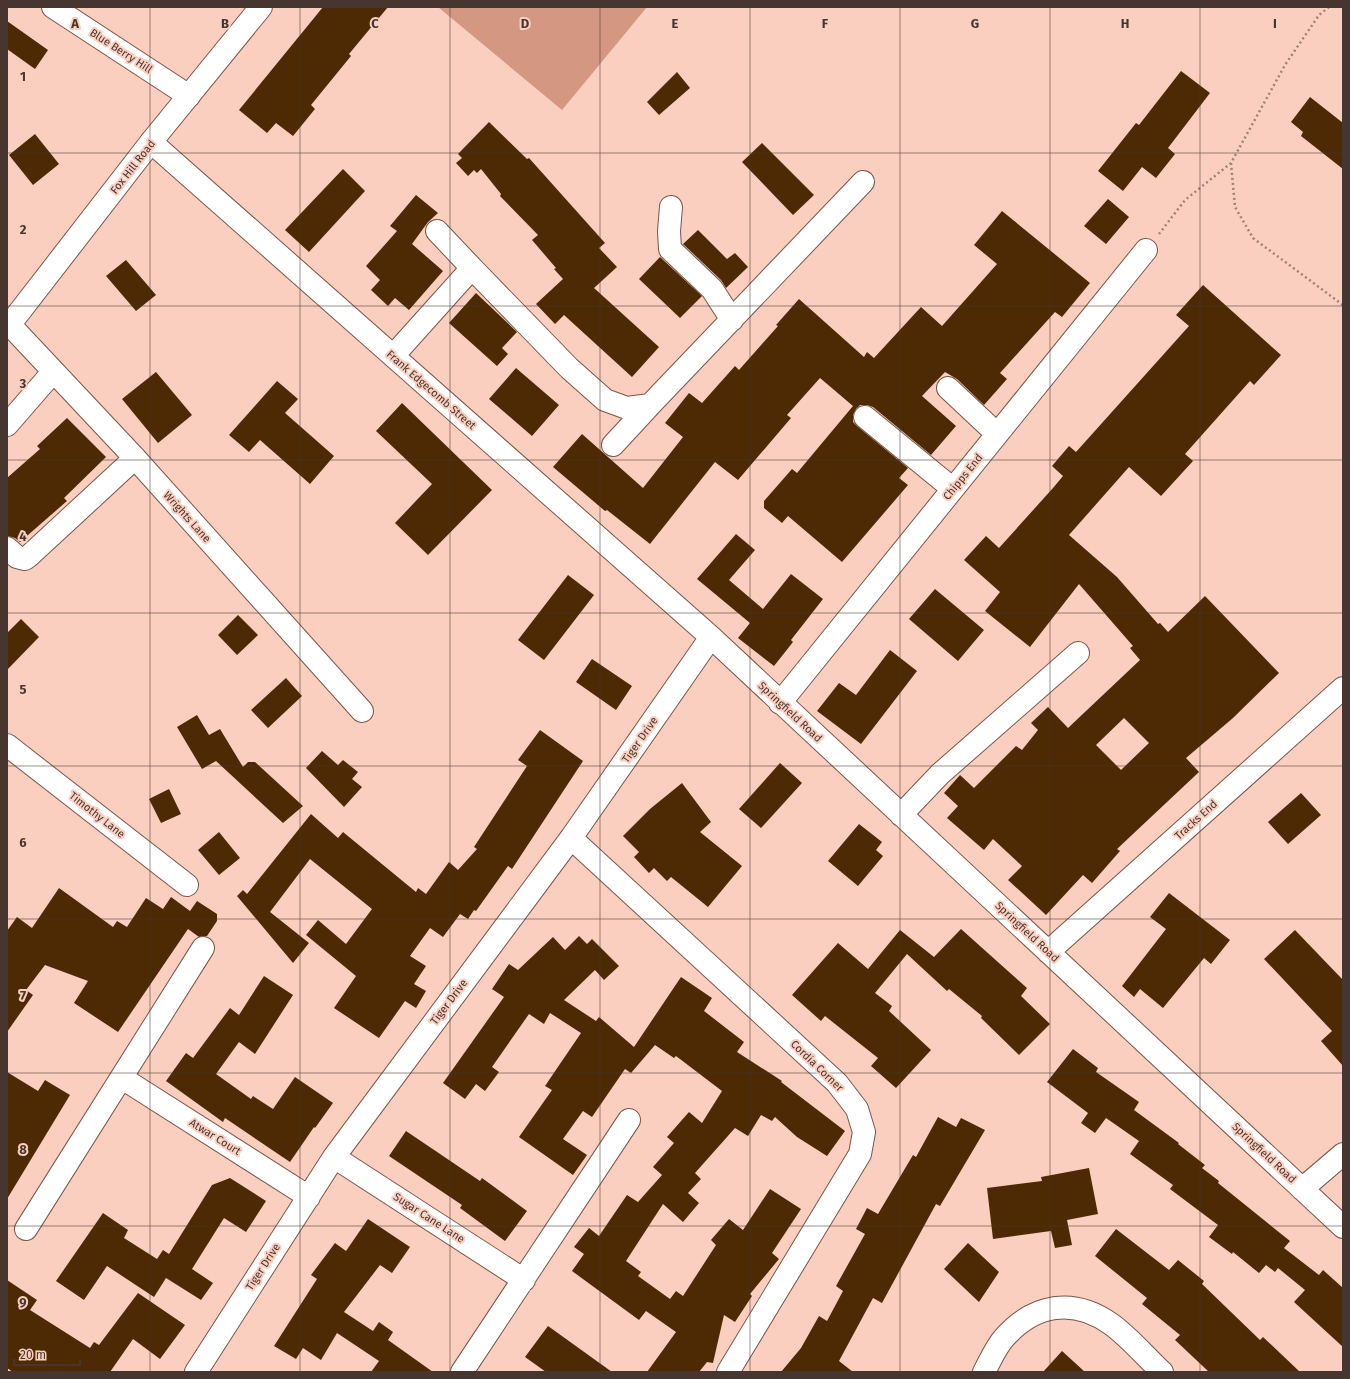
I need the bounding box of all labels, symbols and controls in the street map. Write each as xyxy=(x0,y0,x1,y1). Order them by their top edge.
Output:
text: A xyxy=(70,16,79,31)
text: B xyxy=(221,16,229,31)
text: C xyxy=(371,16,379,31)
text: D xyxy=(521,16,530,31)
text: E xyxy=(672,16,679,31)
text: F xyxy=(822,16,829,31)
text: G xyxy=(971,16,979,31)
text: H xyxy=(1121,16,1129,31)
text: I xyxy=(1273,16,1277,31)
street label: Blue Berry Hill xyxy=(87,26,155,76)
text: 1 xyxy=(20,69,26,84)
street label: Fox Hill Road xyxy=(108,137,158,197)
text: 2 xyxy=(20,222,27,237)
street label: Frank Edgecomb Street xyxy=(384,348,478,432)
text: 3 xyxy=(19,376,27,391)
street label: Chipps End xyxy=(940,451,986,503)
street label: Wrights Lane xyxy=(161,489,213,545)
text: 4 xyxy=(19,529,27,544)
street label: Springfield Road xyxy=(755,679,825,745)
text: 5 xyxy=(20,682,27,697)
street label: Tiger Drive xyxy=(619,714,661,766)
street label: Timothy Lane xyxy=(67,789,127,841)
street label: Tracks End xyxy=(1172,797,1220,843)
text: 6 xyxy=(19,835,27,850)
street label: Springfield Road xyxy=(992,899,1062,965)
street label: Tiger Drive xyxy=(428,977,470,1027)
text: 7 xyxy=(20,988,26,1003)
street label: Cordia Corner xyxy=(788,1038,847,1095)
street label: Atwar Court xyxy=(187,1116,243,1158)
street label: Springfield Road xyxy=(1229,1120,1299,1186)
text: 8 xyxy=(19,1142,27,1157)
street label: Sugar Cane Lane xyxy=(391,1190,467,1246)
street label: Tiger Drive xyxy=(243,1241,283,1293)
text: 9 xyxy=(19,1295,27,1310)
scale bar xyxy=(14,1341,80,1367)
text: 20 m xyxy=(20,1348,46,1362)

